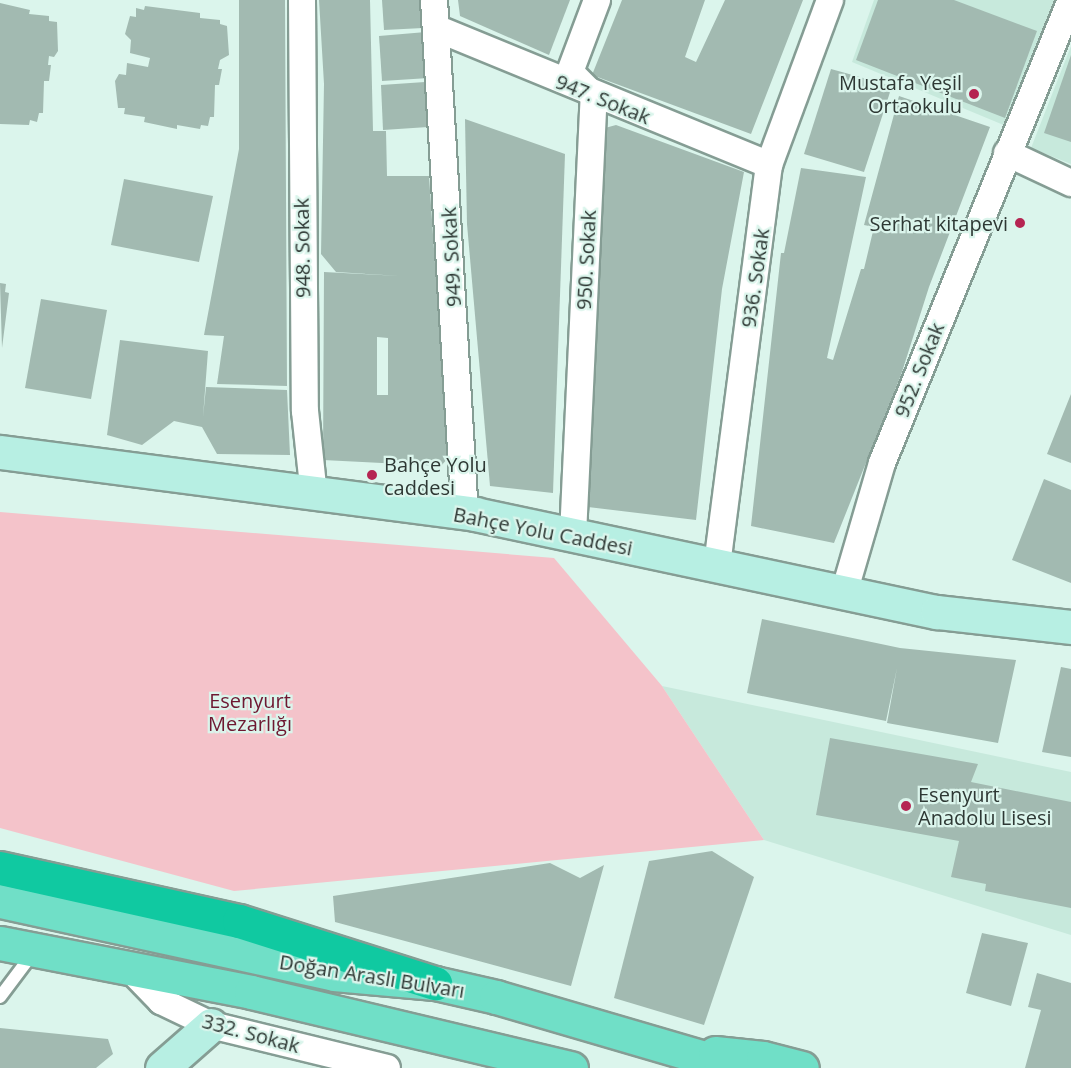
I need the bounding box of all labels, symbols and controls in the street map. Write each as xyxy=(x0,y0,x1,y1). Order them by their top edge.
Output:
street label: 947. Sokak xyxy=(552,69,654,129)
place label: Mustafa Yeşil Ortaokulu xyxy=(839,70,962,117)
marker: Mustafa Yeşil Ortaokulu xyxy=(967,87,981,101)
street label: 948. Sokak xyxy=(289,198,315,298)
street label: 949. Sokak xyxy=(436,206,466,308)
street label: 950. Sokak xyxy=(571,209,601,311)
place label: Serhat kitapevi xyxy=(870,211,1008,235)
marker: Serhat kitapevi xyxy=(1013,216,1027,230)
street label: 936. Sokak xyxy=(736,227,774,329)
street label: 952. Sokak xyxy=(889,319,949,421)
place label: Bahçe Yolu caddesi xyxy=(384,452,487,499)
marker: Bahçe Yolu caddesi xyxy=(365,468,379,482)
street label: Bahçe Yolu Caddesi xyxy=(451,502,635,560)
park label: Esenyurt Mezarlığı xyxy=(208,688,292,735)
place label: Esenyurt Anadolu Lisesi xyxy=(918,783,1052,830)
marker: Esenyurt Anadolu Lisesi xyxy=(899,799,913,813)
street label: Doğan Araslı Bulvarı xyxy=(278,949,466,1003)
street label: 332. Sokak xyxy=(200,1008,302,1058)

